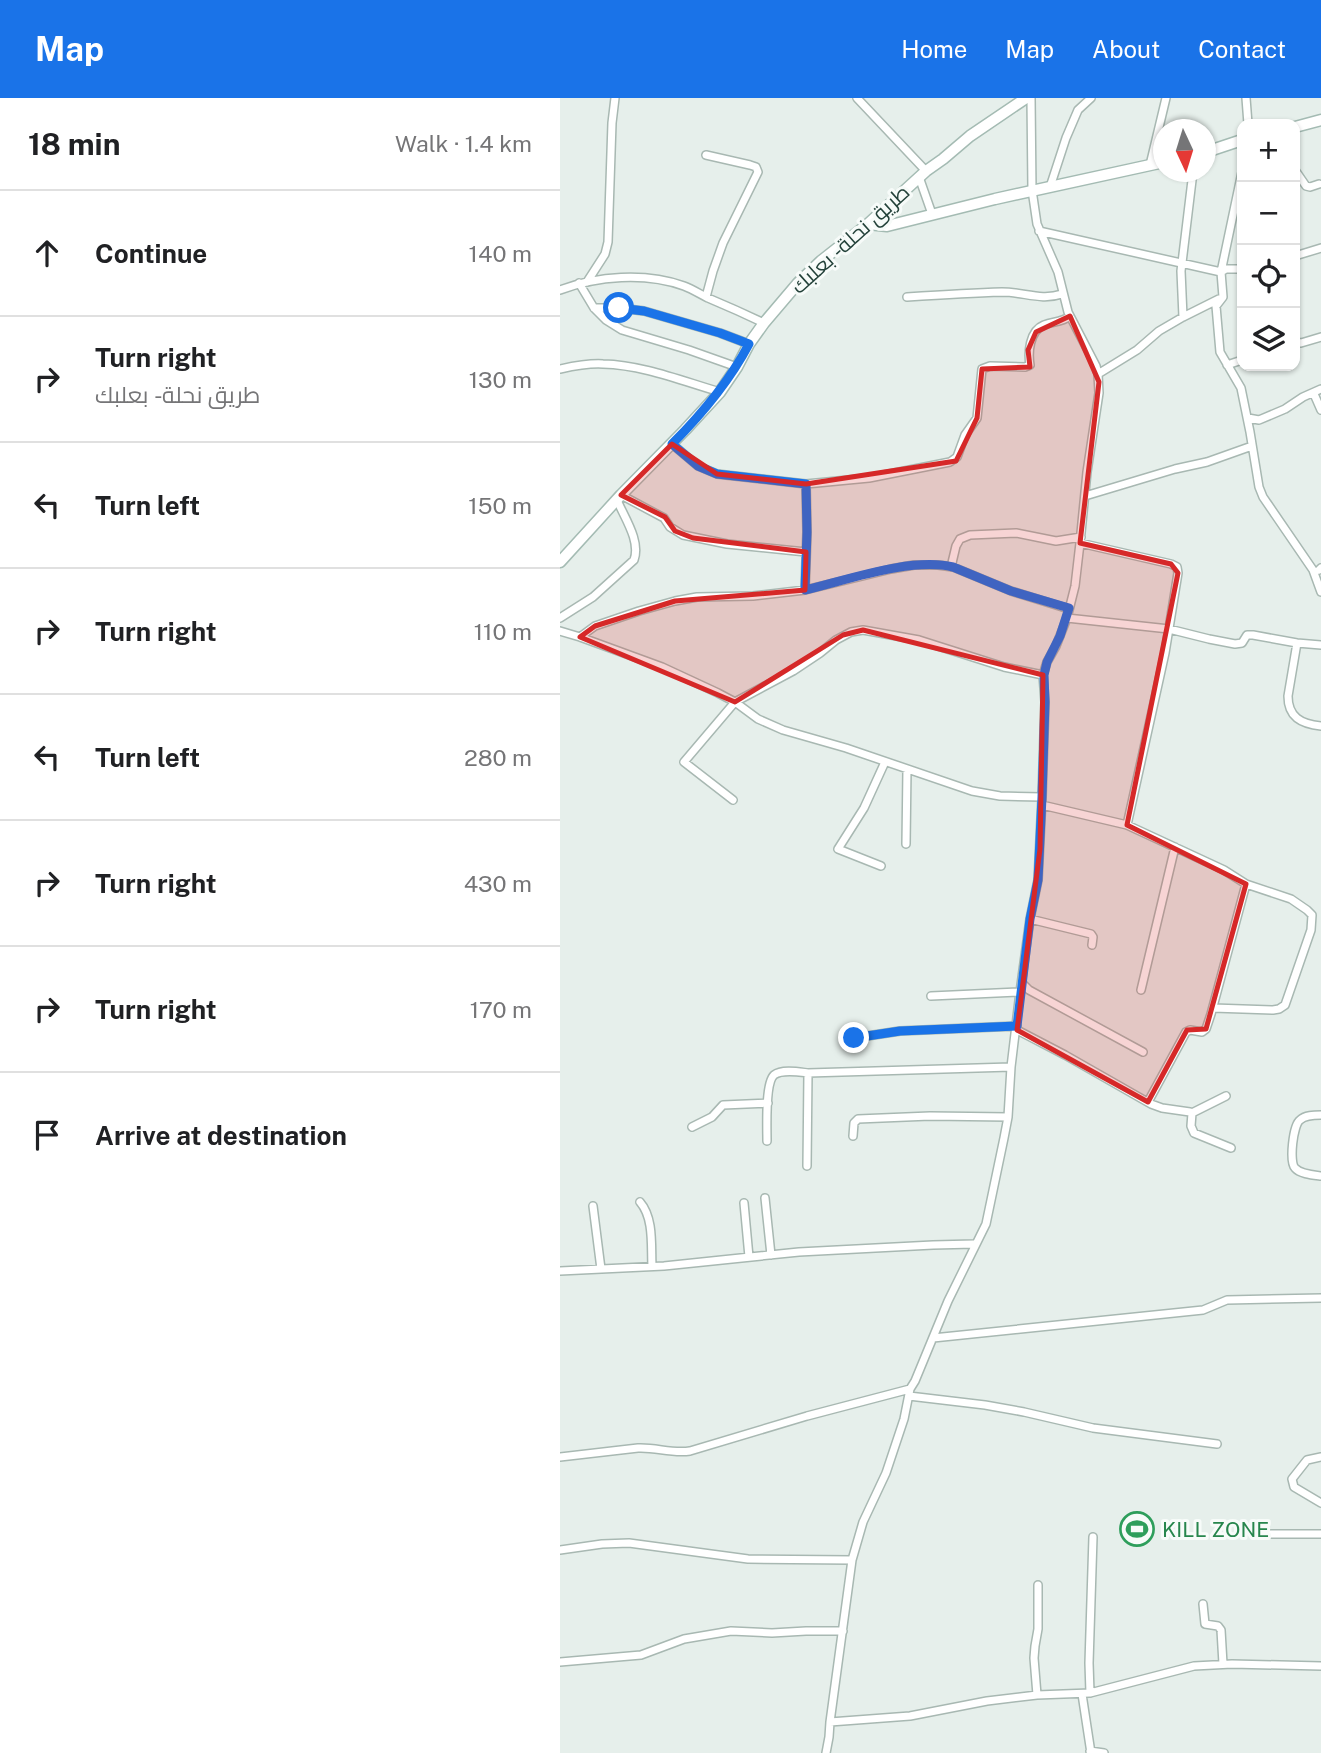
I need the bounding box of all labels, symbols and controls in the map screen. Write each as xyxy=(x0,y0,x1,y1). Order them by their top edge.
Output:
text: Map xyxy=(35,30,104,68)
text: Home xyxy=(901,35,967,63)
text: Map xyxy=(1005,35,1054,63)
text: About xyxy=(1092,35,1160,63)
text: Contact xyxy=(1198,35,1286,63)
north arrow xyxy=(1153,119,1216,182)
map controls xyxy=(1237,119,1300,371)
button: + xyxy=(1237,119,1300,182)
text: 18 min xyxy=(28,126,121,162)
text: Walk · 1.4 km xyxy=(395,130,532,157)
street label: طريق نحلة - بعلبك xyxy=(786,179,915,300)
button: − xyxy=(1237,182,1300,245)
icon: ahead xyxy=(28,234,66,272)
text: Continue xyxy=(95,238,207,269)
text: 140 m xyxy=(469,240,532,267)
button: locate xyxy=(1237,245,1300,308)
route start xyxy=(603,292,634,323)
button: layers xyxy=(1237,308,1300,371)
text: Turn right xyxy=(95,342,217,373)
icon: right xyxy=(28,360,66,398)
text: 130 m xyxy=(469,366,532,393)
text: طريق نحلة - بعلبك xyxy=(95,381,260,408)
icon: left xyxy=(28,486,66,524)
text: Turn left xyxy=(95,490,200,521)
text: 150 m xyxy=(468,492,532,519)
icon: right xyxy=(28,612,66,650)
text: Turn right xyxy=(95,616,217,647)
text: 110 m xyxy=(474,618,532,645)
icon: left xyxy=(28,738,66,776)
text: Turn left xyxy=(95,742,200,773)
text: 280 m xyxy=(464,744,532,771)
icon: right xyxy=(28,864,66,902)
text: Turn right xyxy=(95,868,217,899)
text: 430 m xyxy=(464,870,532,897)
icon: right xyxy=(28,990,66,1028)
text: Turn right xyxy=(95,994,217,1025)
text: 170 m xyxy=(470,996,532,1023)
route end xyxy=(838,1022,869,1053)
icon: arrive xyxy=(28,1116,66,1154)
text: Arrive at destination xyxy=(95,1120,347,1151)
sports icon: KILL ZONE xyxy=(1118,1510,1156,1548)
place label: KILL ZONE xyxy=(1162,1517,1269,1542)

